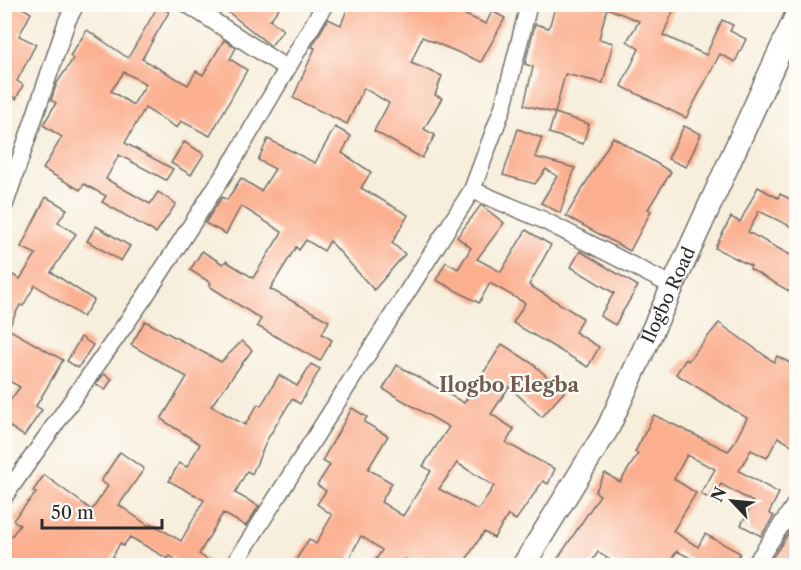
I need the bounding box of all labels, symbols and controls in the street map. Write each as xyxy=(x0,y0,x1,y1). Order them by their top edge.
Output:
street label: Ilogbo Road xyxy=(637,243,700,347)
district label: Ilogbo Elegba xyxy=(439,373,579,397)
north arrow xyxy=(702,471,762,531)
text: N xyxy=(706,484,731,505)
scale bar xyxy=(42,492,162,530)
text: 50 m xyxy=(51,502,94,524)

